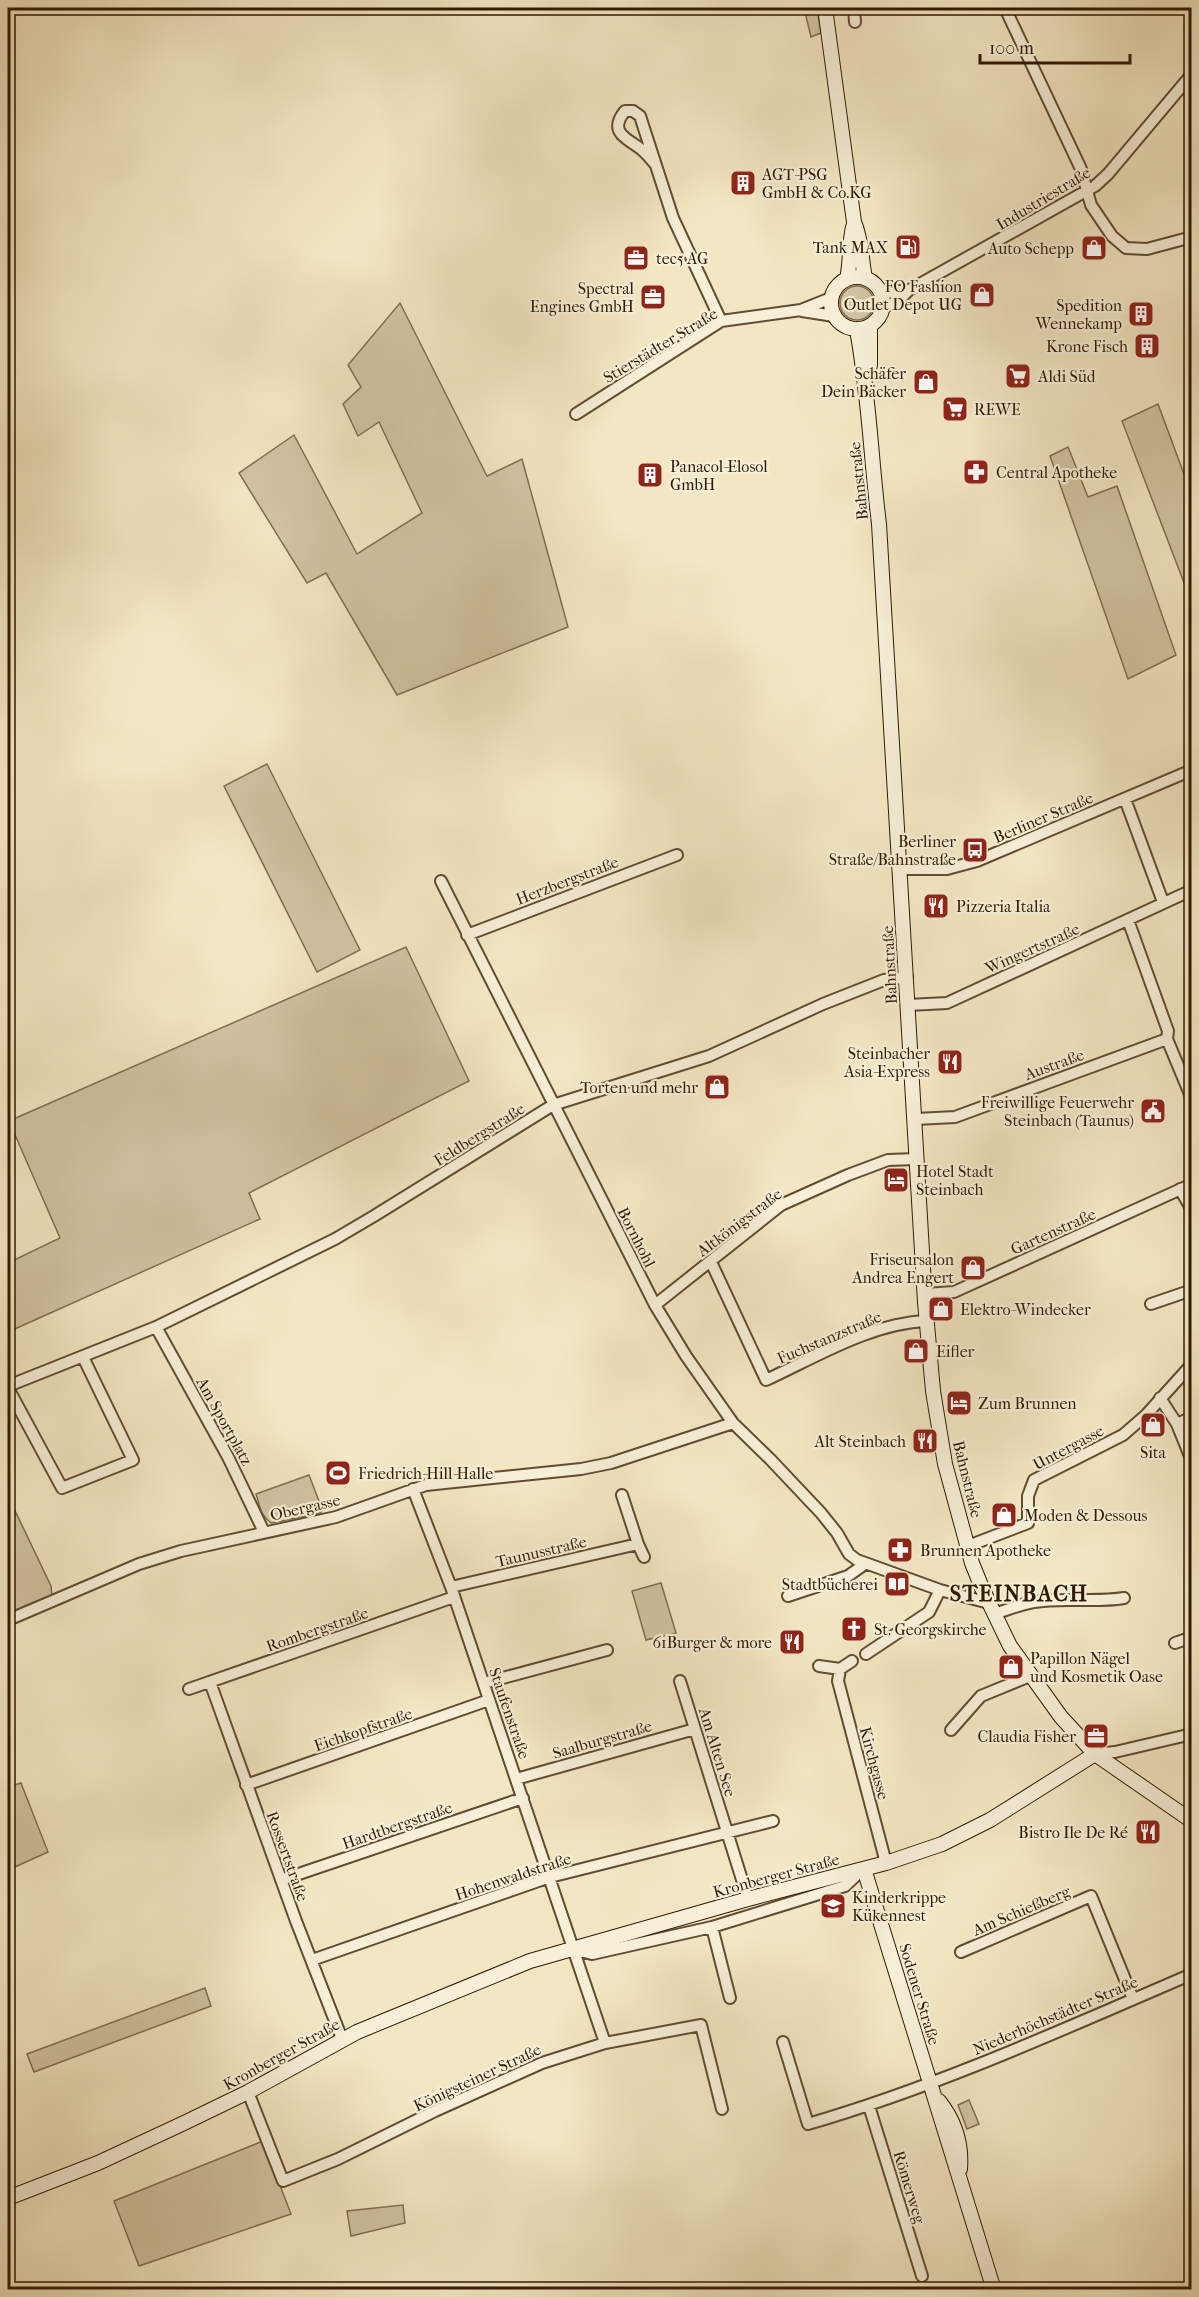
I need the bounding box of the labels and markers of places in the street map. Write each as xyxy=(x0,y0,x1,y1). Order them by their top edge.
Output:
place label: AGT-PSG GmbH & Co.KG xyxy=(761,165,872,202)
building icon: AGT-PSG GmbH & Co.KG xyxy=(728,168,758,198)
fuel station icon: Tank MAX xyxy=(893,232,923,262)
shop icon: Auto Schepp xyxy=(1079,233,1109,263)
place label: Tank MAX xyxy=(813,238,889,257)
place label: Auto Schepp xyxy=(987,239,1074,258)
office icon: tec5 AG xyxy=(621,243,651,273)
place label: tec5 AG xyxy=(656,249,708,268)
place label: FO Fashion Outlet Depot UG xyxy=(844,277,963,314)
place label: Spectral Engines GmbH xyxy=(530,279,635,316)
shop icon: FO Fashion Outlet Depot UG xyxy=(967,280,997,310)
office icon: Spectral Engines GmbH xyxy=(638,282,668,312)
place label: Spedition Wennekamp xyxy=(1035,296,1123,333)
building icon: Spedition Wennekamp xyxy=(1126,299,1156,329)
building icon: Krone Fisch xyxy=(1132,331,1162,361)
place label: Krone Fisch xyxy=(1046,337,1128,356)
supermarket icon: Aldi Süd xyxy=(1003,361,1033,391)
place label: Schäfer Dein Bäcker xyxy=(821,364,906,401)
shop icon: Schäfer Dein Bäcker xyxy=(911,367,941,397)
place label: Aldi Süd xyxy=(1037,367,1096,386)
supermarket icon: REWE xyxy=(940,394,970,424)
place label: REWE xyxy=(974,400,1021,419)
place label: Panacol-Elosol GmbH xyxy=(670,457,768,494)
pharmacy icon: Central Apotheke xyxy=(961,457,991,487)
building icon: Panacol-Elosol GmbH xyxy=(635,460,665,490)
place label: Central Apotheke xyxy=(996,463,1117,482)
place label: Berliner Straße/Bahnstraße xyxy=(829,832,956,869)
bus stop icon: Berliner Straße/Bahnstraße xyxy=(960,835,990,865)
restaurant icon: Pizzeria Italia xyxy=(921,891,951,921)
place label: Pizzeria Italia xyxy=(956,897,1051,916)
place label: Steinbacher Asia-Express xyxy=(843,1044,930,1081)
restaurant icon: Steinbacher Asia-Express xyxy=(935,1047,965,1077)
shop icon: Torten und mehr xyxy=(702,1072,732,1102)
place label: Torten und mehr xyxy=(580,1078,698,1097)
place label: Freiwillige Feuerwehr Steinbach (Taunus) xyxy=(981,1093,1134,1130)
public building icon: Freiwillige Feuerwehr Steinbach (Taunus) xyxy=(1138,1096,1168,1126)
place label: Hotel Stadt Steinbach xyxy=(916,1162,994,1199)
hotel icon: Hotel Stadt Steinbach xyxy=(881,1165,911,1195)
place label: Friseursalon Andrea Engert xyxy=(851,1250,955,1287)
shop icon: Friseursalon Andrea Engert xyxy=(958,1253,988,1283)
shop icon: Elektro-Windecker xyxy=(926,1294,956,1324)
place label: Elektro-Windecker xyxy=(960,1300,1091,1319)
shop icon: Eifler xyxy=(901,1336,931,1366)
place label: Eifler xyxy=(936,1342,975,1361)
hotel icon: Zum Brunnen xyxy=(944,1388,974,1418)
place label: Zum Brunnen xyxy=(978,1394,1077,1413)
shop icon: Sita xyxy=(1138,1410,1168,1440)
restaurant icon: Alt Steinbach xyxy=(910,1426,940,1456)
place label: Alt Steinbach xyxy=(814,1432,906,1451)
place label: Sita xyxy=(1140,1443,1167,1462)
sports icon: Friedrich-Hill-Halle xyxy=(323,1458,353,1488)
place label: Friedrich-Hill-Halle xyxy=(358,1464,493,1483)
shop icon: Moden & Dessous xyxy=(989,1500,1019,1530)
place label: Moden & Dessous xyxy=(1024,1506,1147,1525)
pharmacy icon: Brunnen Apotheke xyxy=(885,1535,915,1565)
place label: Brunnen Apotheke xyxy=(920,1541,1051,1560)
library icon: Stadtbücherei xyxy=(882,1569,912,1599)
place label: Stadtbücherei xyxy=(782,1575,878,1594)
church icon: St. Georgskirche xyxy=(839,1614,869,1644)
place label: St. Georgskirche xyxy=(874,1620,987,1639)
restaurant icon: 61Burger & more xyxy=(777,1627,807,1657)
place label: 61Burger & more xyxy=(652,1633,772,1652)
place label: Papillon Nägel und Kosmetik Oase xyxy=(1029,1649,1163,1686)
shop icon: Papillon Nägel und Kosmetik Oase xyxy=(996,1652,1026,1682)
office icon: Claudia Fisher xyxy=(1081,1721,1111,1751)
place label: Claudia Fisher xyxy=(977,1727,1076,1746)
restaurant icon: Bistro Ile De Ré xyxy=(1133,1817,1163,1847)
place label: Bistro Ile De Ré xyxy=(1018,1823,1128,1842)
place label: Kinderkrippe Kükennest xyxy=(852,1888,946,1925)
school or university icon: Kinderkrippe Kükennest xyxy=(818,1891,848,1921)

